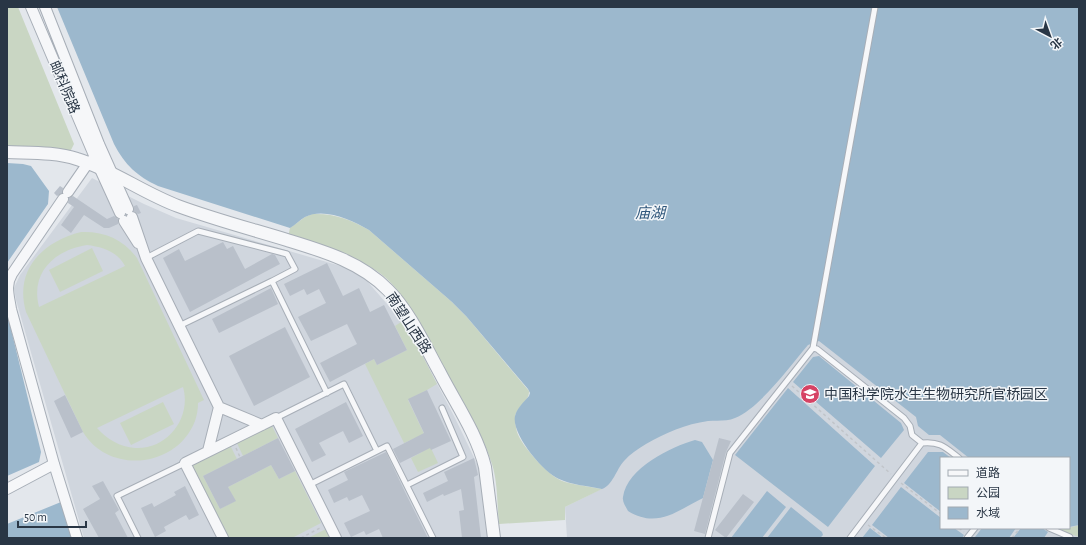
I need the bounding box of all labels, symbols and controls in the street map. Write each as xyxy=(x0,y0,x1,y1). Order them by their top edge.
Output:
north arrow xyxy=(1030,16,1070,56)
text: 北 xyxy=(1048,35,1064,51)
street label: 邮科院路 xyxy=(47,58,82,116)
water label: 庙湖 xyxy=(635,205,667,221)
street label: 南望山西路 xyxy=(383,290,434,357)
school or university icon: 中国科学院水生生物研究所官桥园区 xyxy=(799,383,821,405)
place label: 中国科学院水生生物研究所官桥园区 xyxy=(824,386,1048,402)
legend xyxy=(940,457,1070,529)
text: 道路 xyxy=(976,466,1000,479)
text: 公园 xyxy=(976,487,1000,499)
scale bar xyxy=(18,503,86,529)
text: 水域 xyxy=(976,507,1000,519)
text: 50 m xyxy=(24,511,47,523)

